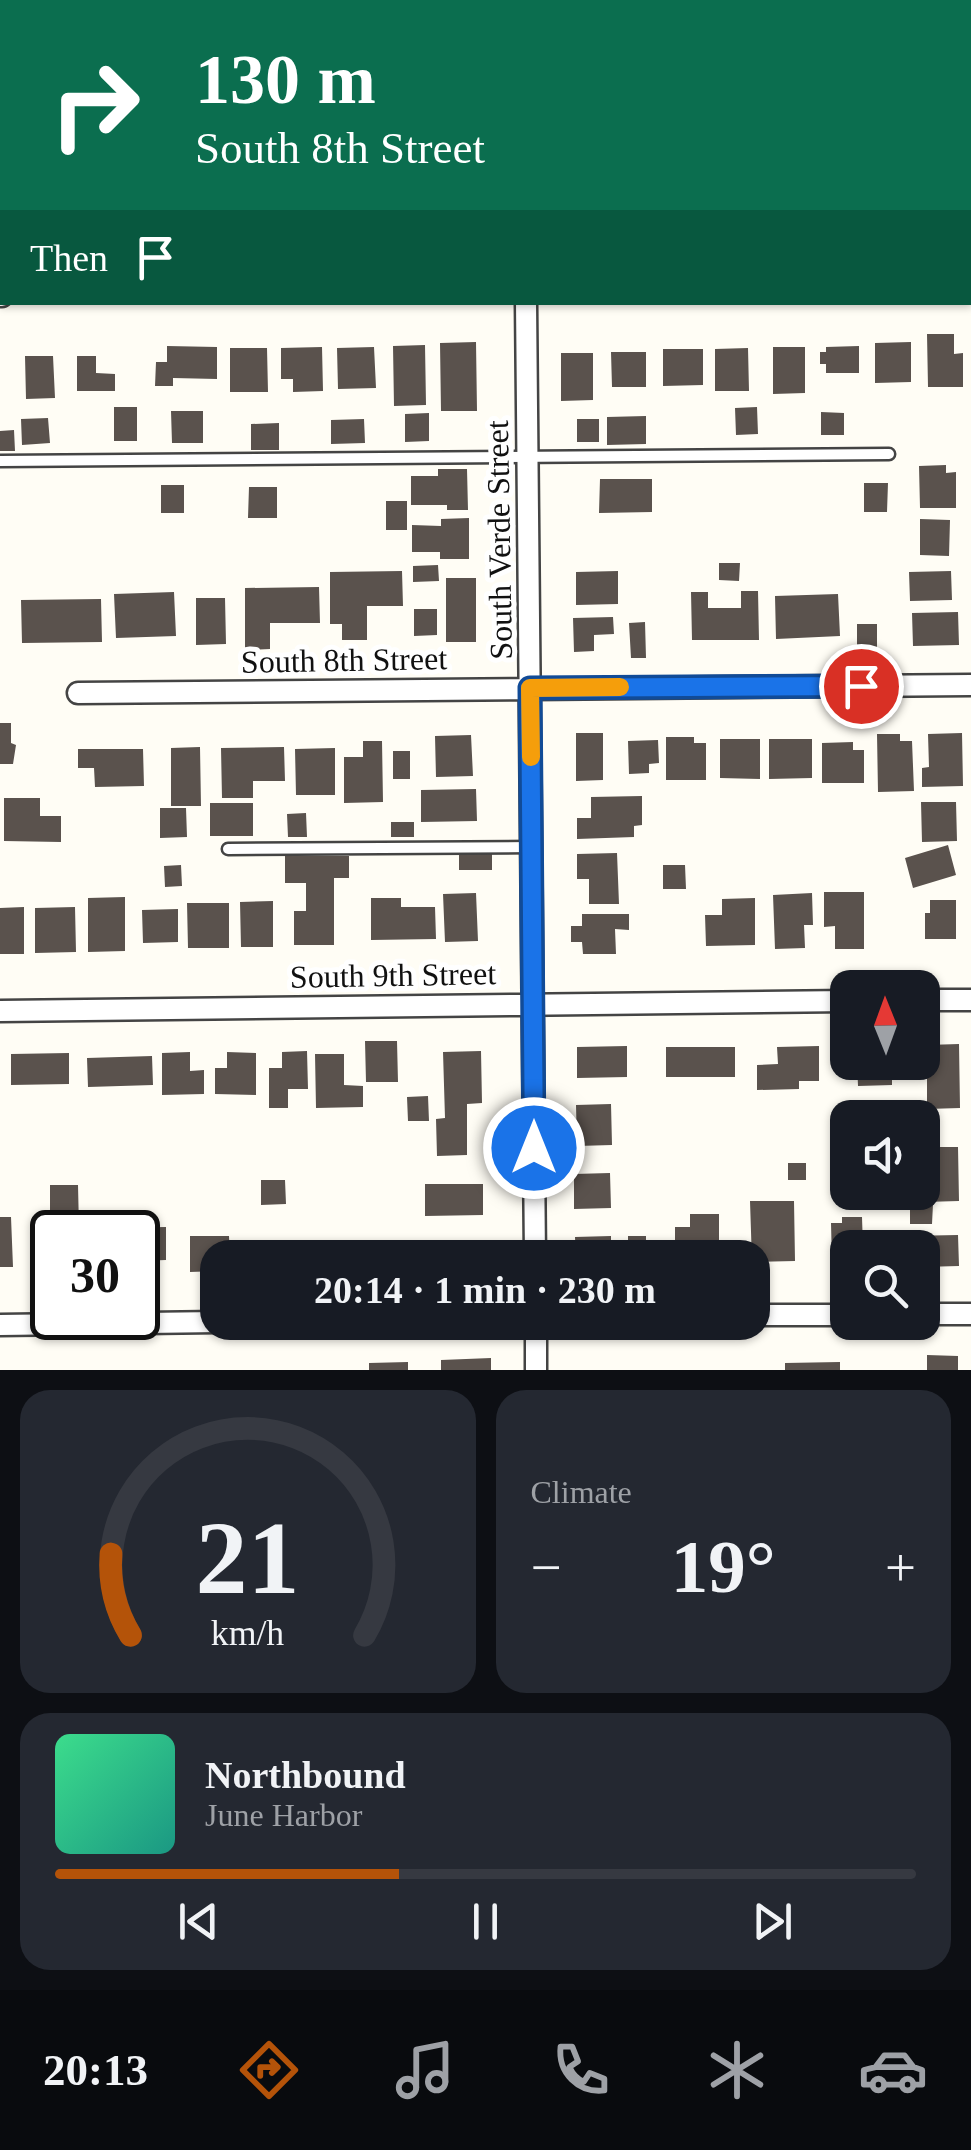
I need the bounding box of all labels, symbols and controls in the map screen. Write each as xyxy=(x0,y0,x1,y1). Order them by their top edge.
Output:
icon: right xyxy=(30,40,160,170)
text: 130 m xyxy=(195,41,376,118)
text: South 8th Street xyxy=(195,123,485,173)
icon: arrive xyxy=(128,230,183,285)
text: Then xyxy=(30,237,108,279)
street label: South Verde Street xyxy=(479,420,519,660)
street label: South 8th Street xyxy=(241,640,448,680)
pin xyxy=(819,644,904,729)
icon: arrive xyxy=(834,659,889,714)
street label: South 9th Street xyxy=(290,955,497,995)
north arrow xyxy=(830,970,940,1080)
map controls xyxy=(830,970,940,1340)
position arrow xyxy=(482,1096,586,1200)
button: sound xyxy=(830,1100,940,1210)
speed limit sign: 30 xyxy=(30,1210,160,1340)
button: search xyxy=(830,1230,940,1340)
text: 20:14 · 1 min · 230 m xyxy=(314,1269,656,1311)
text: Climate xyxy=(531,1474,632,1510)
text: 21 xyxy=(196,1500,300,1615)
text: 19° xyxy=(671,1525,776,1608)
text: − xyxy=(531,1537,562,1598)
text: + xyxy=(885,1537,916,1598)
text: km/h xyxy=(211,1613,285,1653)
text: Northbound xyxy=(205,1754,406,1796)
text: June Harbor xyxy=(205,1797,362,1833)
icon: previous xyxy=(171,1894,226,1949)
icon: pause xyxy=(458,1894,513,1949)
icon: next xyxy=(745,1894,800,1949)
icon: directions xyxy=(234,2035,304,2105)
icon: music xyxy=(390,2035,460,2105)
icon: phone xyxy=(546,2035,616,2105)
icon: climate xyxy=(702,2035,772,2105)
icon: car xyxy=(858,2035,928,2105)
text: 20:13 xyxy=(43,2045,148,2095)

